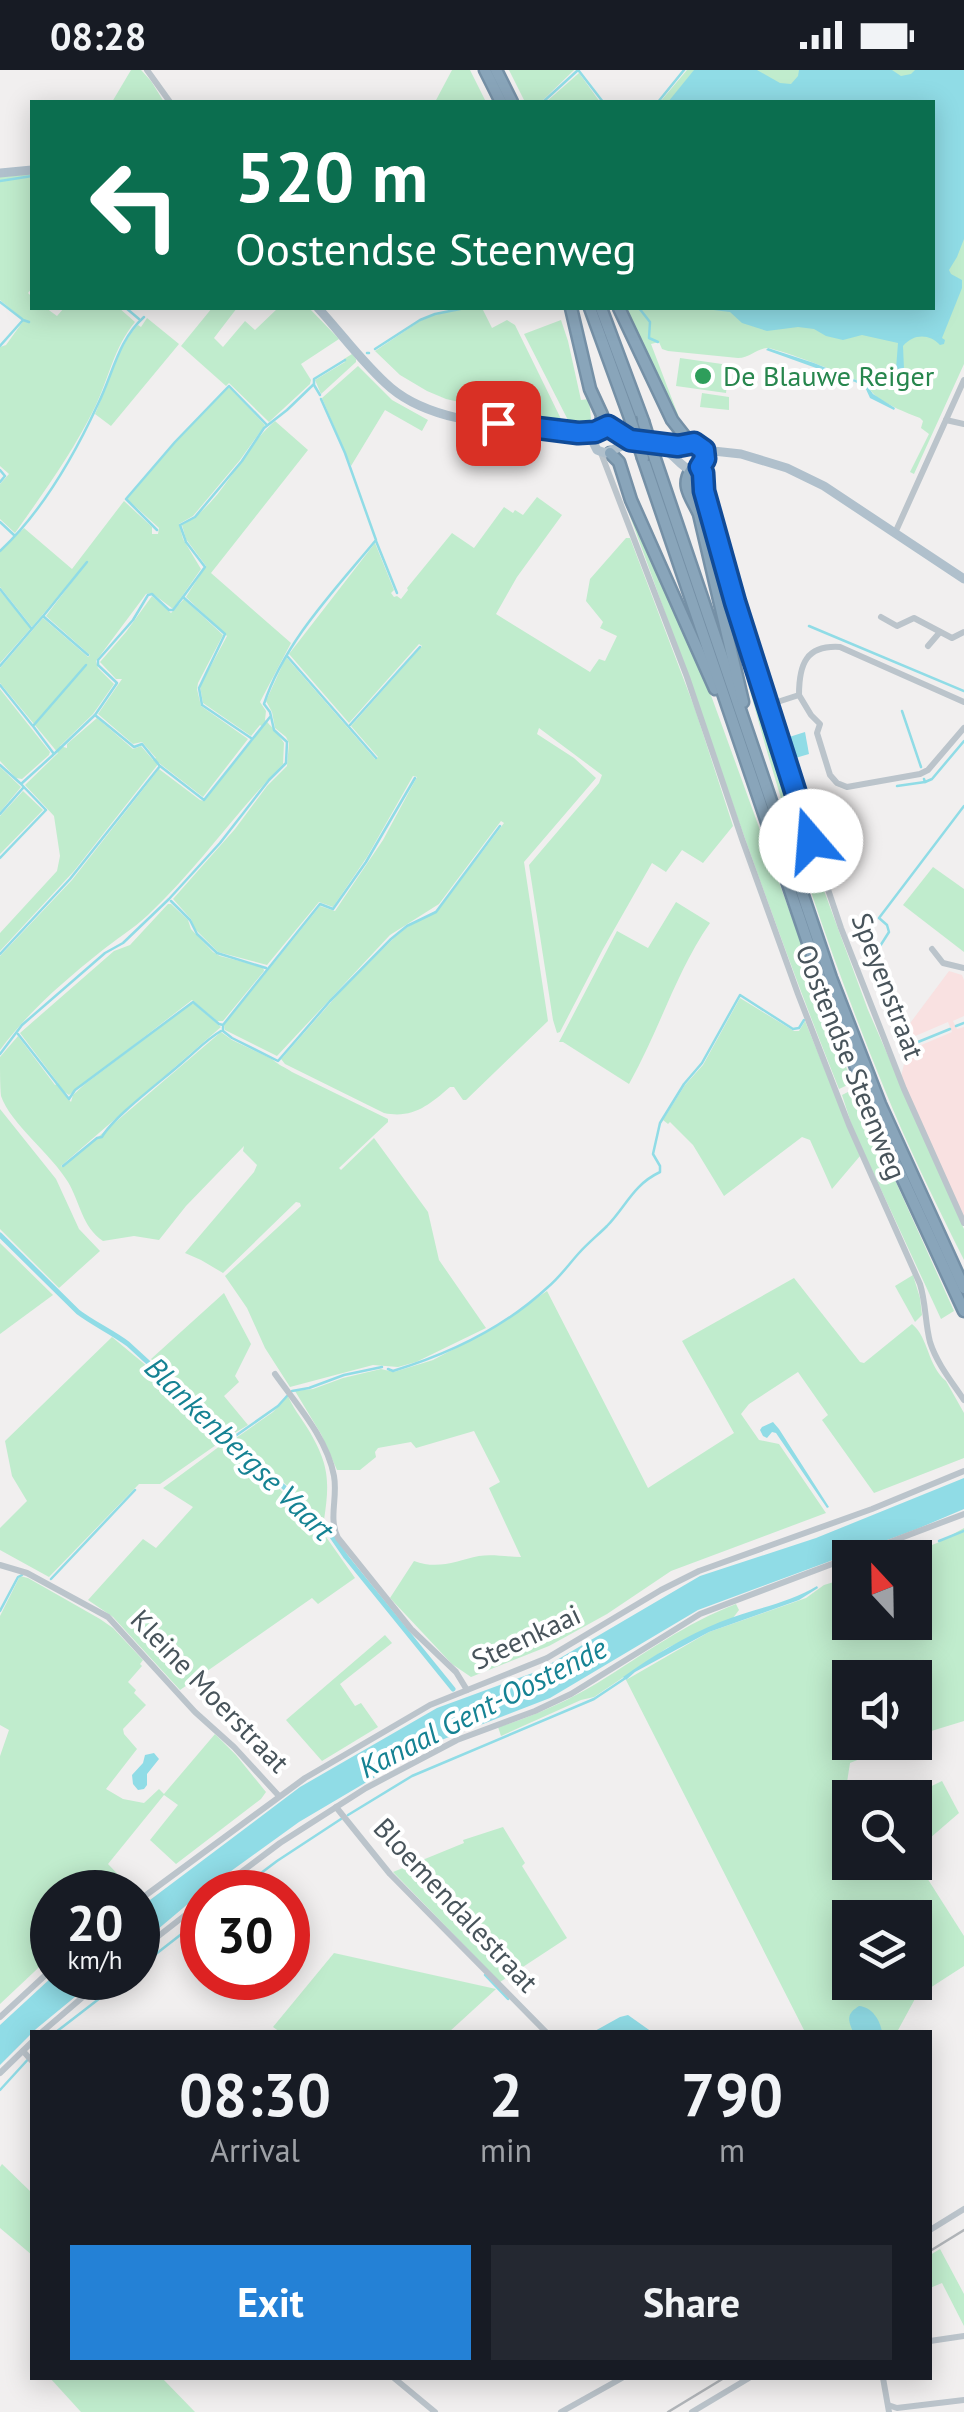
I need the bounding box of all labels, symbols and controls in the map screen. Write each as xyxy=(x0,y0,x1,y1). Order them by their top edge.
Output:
text: 08:28 xyxy=(50,11,146,60)
text: 520 m xyxy=(235,131,428,221)
icon: left xyxy=(70,140,200,270)
text: Oostendse Steenweg xyxy=(235,219,637,277)
place label: De Blauwe Reiger xyxy=(723,357,935,394)
marker: De Blauwe Reiger xyxy=(692,365,714,387)
pin xyxy=(456,381,541,466)
icon: arrive xyxy=(471,396,526,451)
position arrow xyxy=(759,789,863,893)
street label: Speyenstraat xyxy=(844,907,934,1065)
street label: Oostendse Steenweg xyxy=(787,939,915,1185)
water label: Blankenbergse Vaart xyxy=(137,1348,344,1549)
north arrow xyxy=(832,1540,932,1640)
map controls xyxy=(832,1540,932,2000)
street label: Steenkaai xyxy=(465,1595,586,1678)
street label: Kleine Moerstraat xyxy=(123,1601,298,1780)
water label: Kanaal Gent-Oostende xyxy=(352,1627,613,1786)
button: sound xyxy=(832,1660,932,1760)
button: search xyxy=(832,1780,932,1880)
street label: Bloemendalestraat xyxy=(366,1810,547,2000)
speed limit sign: 30 xyxy=(180,1870,310,2000)
text: 20 xyxy=(67,1890,123,1955)
button: layers xyxy=(832,1900,932,2000)
text: km/h xyxy=(68,1944,122,1976)
text: 08:30 xyxy=(179,2055,331,2133)
text: 2 xyxy=(489,2055,523,2133)
text: 790 xyxy=(681,2055,783,2133)
text: Arrival xyxy=(210,2129,300,2171)
text: min xyxy=(480,2129,532,2171)
text: m xyxy=(719,2129,745,2171)
button: Exit xyxy=(70,2245,471,2360)
button: Share xyxy=(491,2245,892,2360)

